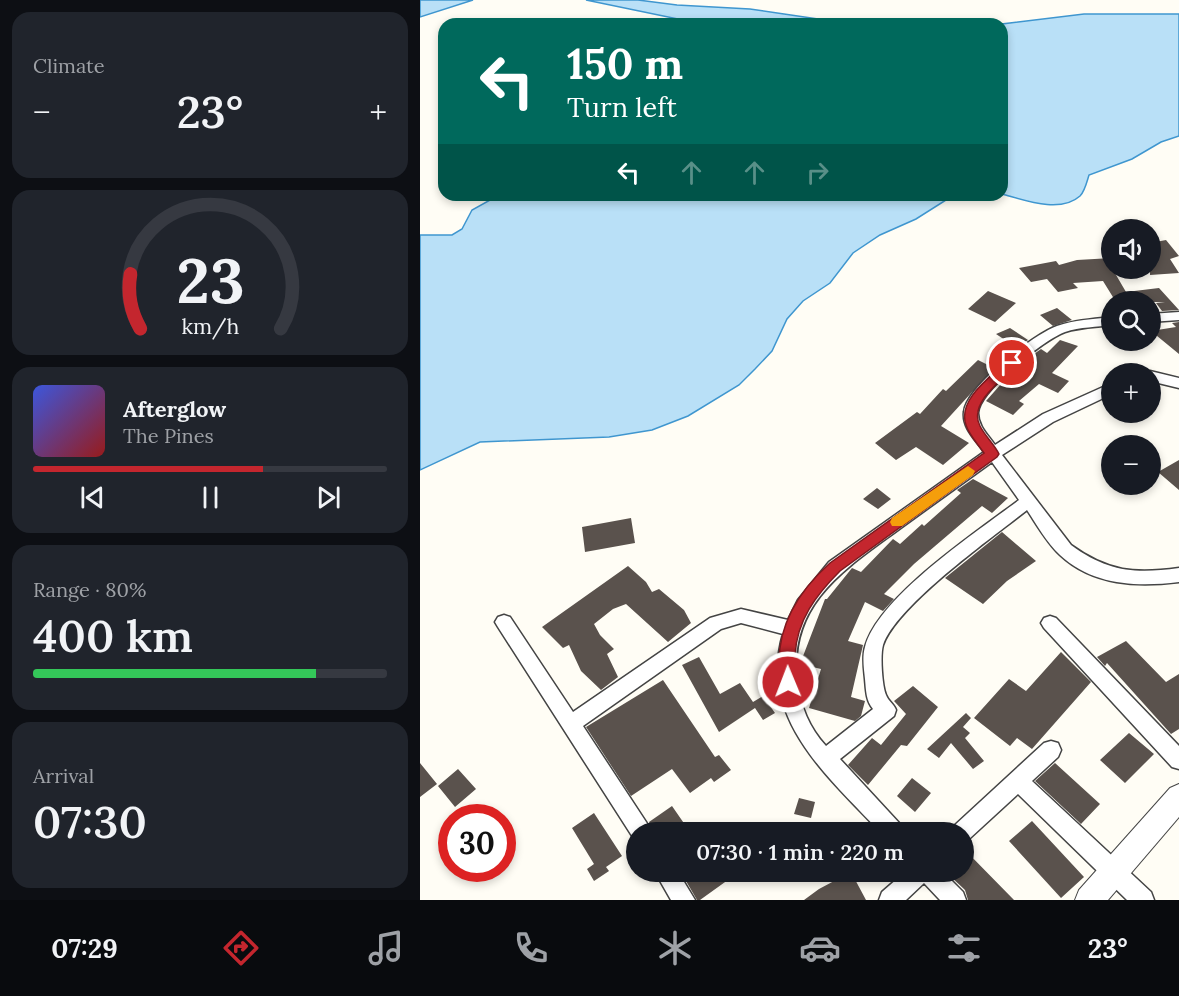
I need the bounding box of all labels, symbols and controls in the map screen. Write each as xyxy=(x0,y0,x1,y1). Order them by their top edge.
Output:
text: 150 m xyxy=(567,37,683,91)
icon: left xyxy=(468,42,546,120)
text: Climate xyxy=(33,53,105,78)
text: 23° xyxy=(177,83,243,140)
text: Turn left xyxy=(567,90,677,124)
text: − xyxy=(33,91,51,133)
text: + xyxy=(369,91,387,133)
icon: left xyxy=(612,156,645,189)
icon: ahead xyxy=(675,156,708,189)
icon: ahead xyxy=(738,156,771,189)
icon: right xyxy=(801,156,834,189)
map controls xyxy=(1101,219,1161,495)
button: sound xyxy=(1101,219,1161,279)
text: 23 xyxy=(176,241,244,321)
button: search xyxy=(1101,291,1161,351)
text: km/h xyxy=(181,313,239,341)
pin xyxy=(986,337,1037,388)
icon: arrive xyxy=(995,346,1028,379)
button: + xyxy=(1101,363,1161,423)
text: Afterglow xyxy=(123,395,226,423)
text: The Pines xyxy=(123,423,214,448)
button: − xyxy=(1101,435,1161,495)
icon: previous xyxy=(76,481,109,514)
icon: pause xyxy=(194,481,227,514)
icon: next xyxy=(312,481,345,514)
text: Range · 80% xyxy=(33,577,146,602)
text: 400 km xyxy=(33,607,193,664)
position arrow xyxy=(756,650,820,714)
text: Arrival xyxy=(33,763,94,788)
text: 07:30 xyxy=(33,793,147,850)
speed limit sign: 30 xyxy=(438,804,516,882)
text: 07:30 · 1 min · 220 m xyxy=(696,838,904,866)
icon: directions xyxy=(220,927,262,969)
icon: music xyxy=(365,927,407,969)
icon: phone xyxy=(510,927,552,969)
icon: climate xyxy=(654,927,696,969)
icon: car xyxy=(799,927,841,969)
icon: filters xyxy=(943,927,985,969)
text: 07:29 xyxy=(51,931,118,965)
text: 23° xyxy=(1088,931,1128,965)

